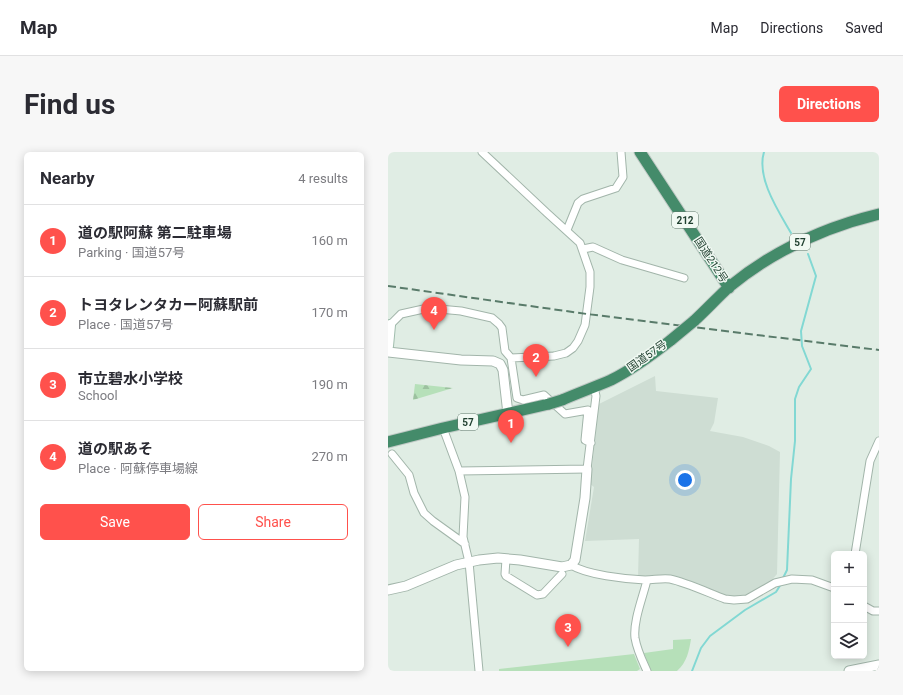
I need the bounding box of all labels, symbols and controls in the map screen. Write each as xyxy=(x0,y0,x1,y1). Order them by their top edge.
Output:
text: Map xyxy=(20,16,58,39)
text: Map xyxy=(711,20,738,36)
text: Directions xyxy=(760,20,823,36)
text: Saved xyxy=(845,20,883,36)
button: Directions xyxy=(779,86,879,122)
text: Find us xyxy=(24,88,115,121)
text: Nearby xyxy=(40,168,95,188)
text: 4 results xyxy=(298,171,348,186)
road number: 212 xyxy=(672,212,698,228)
text: 道の駅阿蘇 第二駐車場 xyxy=(78,224,232,242)
text: 1 xyxy=(49,233,57,248)
text: 160 m xyxy=(311,233,348,248)
road number: 57 xyxy=(790,234,810,250)
street label: 国道212号 xyxy=(692,235,730,285)
text: Parking · 国道57号 xyxy=(78,245,185,260)
text: トヨタレンタカー阿蘇駅前 xyxy=(78,296,258,314)
pin: 4 xyxy=(421,297,447,330)
text: 2 xyxy=(49,305,57,320)
text: 170 m xyxy=(311,305,348,320)
text: Place · 国道57号 xyxy=(78,317,174,332)
street label: 国道57号 xyxy=(625,338,669,374)
pin: 2 xyxy=(523,344,549,377)
text: 市立碧水小学校 xyxy=(78,370,183,388)
text: 3 xyxy=(49,377,57,392)
text: 190 m xyxy=(311,377,348,392)
text: School xyxy=(78,388,118,403)
pin: 1 xyxy=(498,410,524,443)
road number: 57 xyxy=(458,414,478,430)
text: 道の駅あそ xyxy=(78,440,153,458)
text: 4 xyxy=(49,449,57,464)
text: 270 m xyxy=(311,449,348,464)
text: Place · 阿蘇停車場線 xyxy=(78,461,198,476)
your location xyxy=(675,470,695,490)
button: Save xyxy=(40,504,190,540)
button: Share xyxy=(198,504,348,540)
map controls xyxy=(831,551,867,659)
button: + xyxy=(831,551,867,587)
button: − xyxy=(831,587,867,623)
pin: 3 xyxy=(555,614,581,647)
button: layers xyxy=(831,623,867,659)

